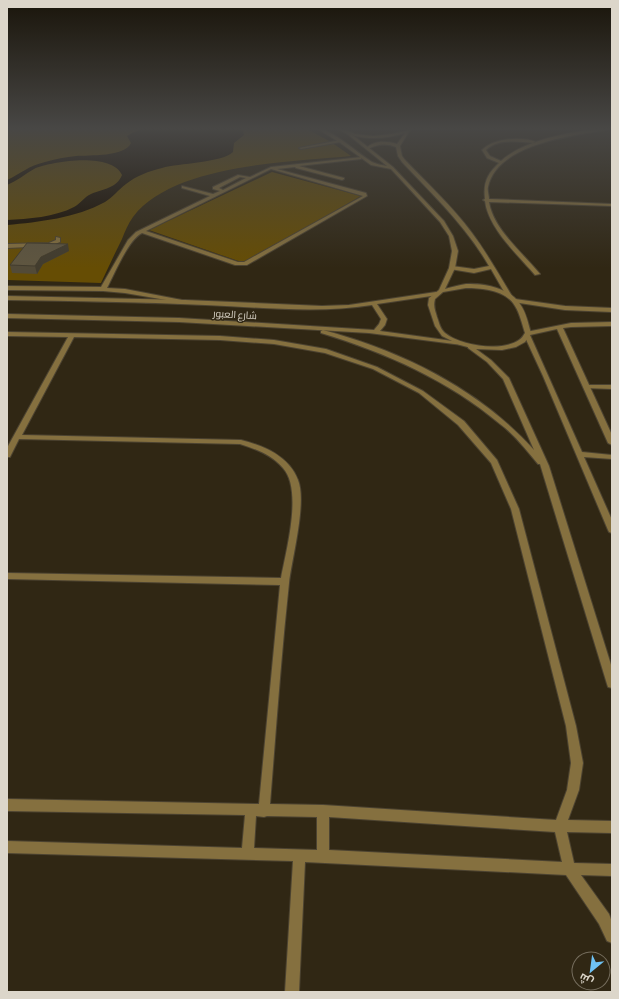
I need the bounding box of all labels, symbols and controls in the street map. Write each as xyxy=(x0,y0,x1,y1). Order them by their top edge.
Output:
street label: شارع العبور xyxy=(212,308,257,322)
north arrow xyxy=(571,951,611,991)
text: ش xyxy=(577,970,596,988)

